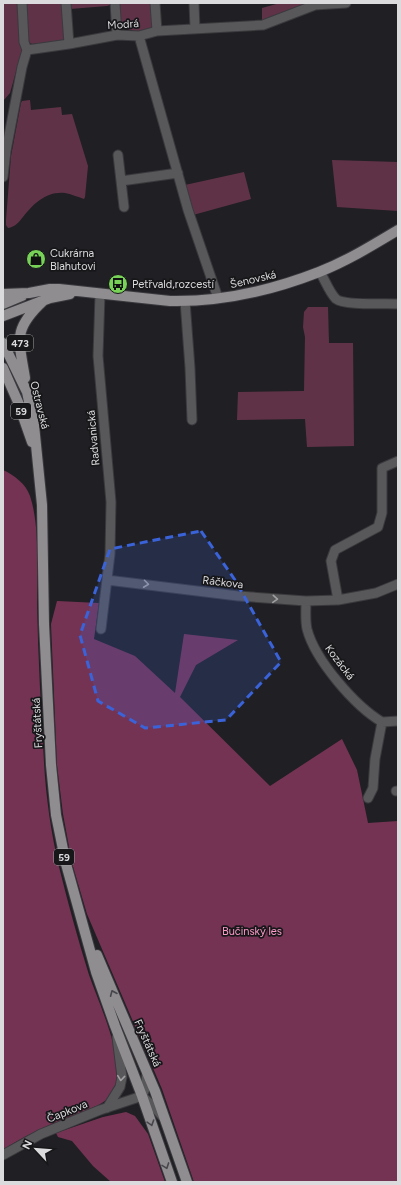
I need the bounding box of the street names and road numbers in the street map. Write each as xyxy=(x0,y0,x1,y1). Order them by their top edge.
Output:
street label: Modrá xyxy=(107,17,139,32)
street label: Šenovská xyxy=(229,267,277,291)
road number: 473 xyxy=(7,335,33,351)
street label: Ostravská xyxy=(27,380,52,430)
road number: 59 xyxy=(11,403,31,419)
street label: Radvanická xyxy=(85,410,102,466)
street label: Ráčkova xyxy=(202,574,244,591)
street label: Kozácká xyxy=(322,642,357,682)
street label: Fryštátská xyxy=(30,697,45,748)
road number: 59 xyxy=(54,849,74,865)
street label: Fryštátská xyxy=(131,1018,164,1069)
street label: Čapkova xyxy=(45,1097,89,1125)

